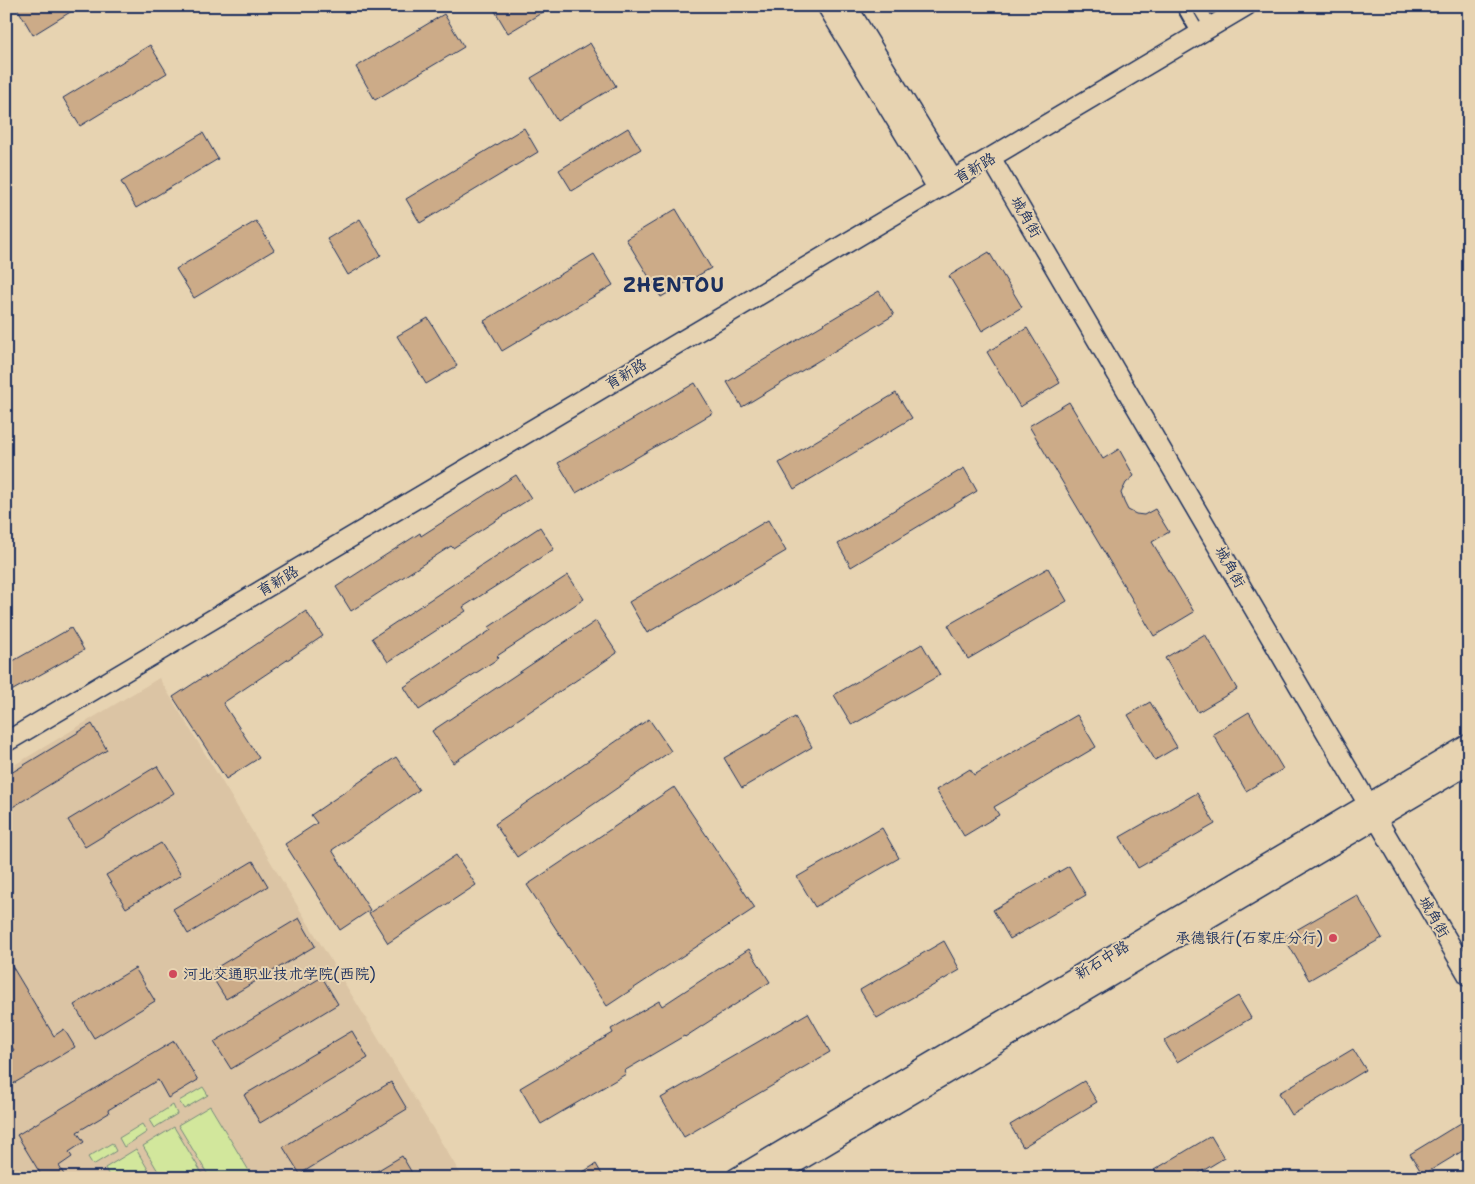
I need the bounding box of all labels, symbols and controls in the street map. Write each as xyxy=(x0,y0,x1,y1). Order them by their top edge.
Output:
street label: 育新路 xyxy=(951,148,999,188)
street label: 城角街 xyxy=(1006,193,1046,241)
district label: ZHENTOU xyxy=(623,272,725,298)
street label: 育新路 xyxy=(602,354,650,394)
street label: 城角街 xyxy=(1210,543,1250,591)
street label: 育新路 xyxy=(254,561,302,601)
street label: 城角街 xyxy=(1414,893,1454,941)
place label: 承德银行(石家庄分行) xyxy=(1175,928,1323,948)
marker: 承德银行(石家庄分行) xyxy=(1327,932,1339,944)
street label: 新石中路 xyxy=(1071,936,1133,984)
place label: 河北交通职业技术学院(西院) xyxy=(183,964,376,984)
marker: 河北交通职业技术学院(西院) xyxy=(167,968,179,980)

